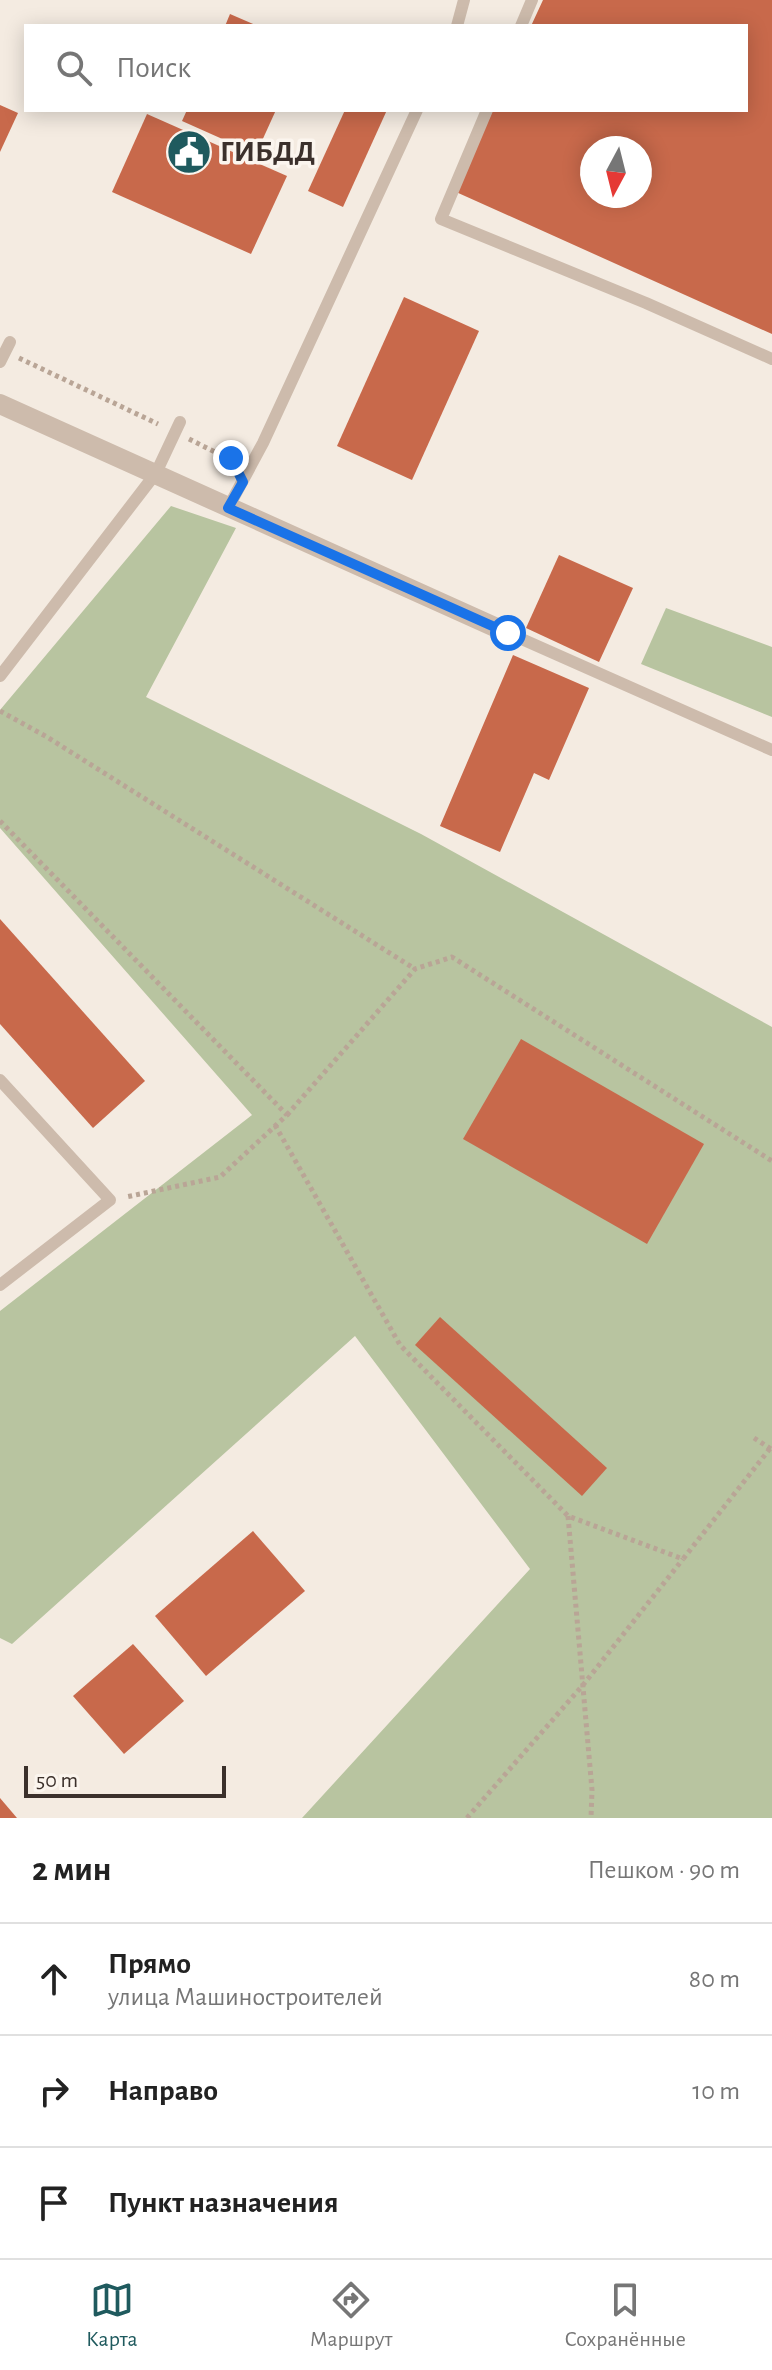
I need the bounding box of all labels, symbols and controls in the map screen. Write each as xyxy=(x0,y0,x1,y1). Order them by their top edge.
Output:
search box xyxy=(24,24,748,112)
icon: search xyxy=(52,46,96,90)
text: Поиск xyxy=(116,53,191,83)
public building icon: ГИБДД xyxy=(165,128,213,176)
north arrow xyxy=(580,136,652,208)
place label: ГИБДД xyxy=(220,137,315,167)
route end xyxy=(213,440,249,476)
route start xyxy=(490,615,526,651)
scale bar xyxy=(24,1762,226,1798)
text: 50 m xyxy=(36,1769,78,1791)
text: 2 мин xyxy=(32,1853,112,1887)
text: Пешком · 90 m xyxy=(588,1857,740,1883)
text: Прямо xyxy=(108,1949,191,1979)
icon: ahead xyxy=(32,1957,76,2001)
text: 80 m xyxy=(689,1966,740,1992)
text: улица Машиностроителей xyxy=(108,1984,383,2010)
icon: right xyxy=(32,2069,76,2113)
text: Направо xyxy=(108,2076,218,2106)
text: 10 m xyxy=(692,2078,740,2104)
icon: arrive xyxy=(32,2181,76,2225)
text: Пункт назначения xyxy=(108,2188,339,2218)
tab: Карта xyxy=(86,2278,138,2352)
tab: Маршрут xyxy=(310,2278,392,2352)
tab: Сохранённые xyxy=(564,2278,686,2352)

